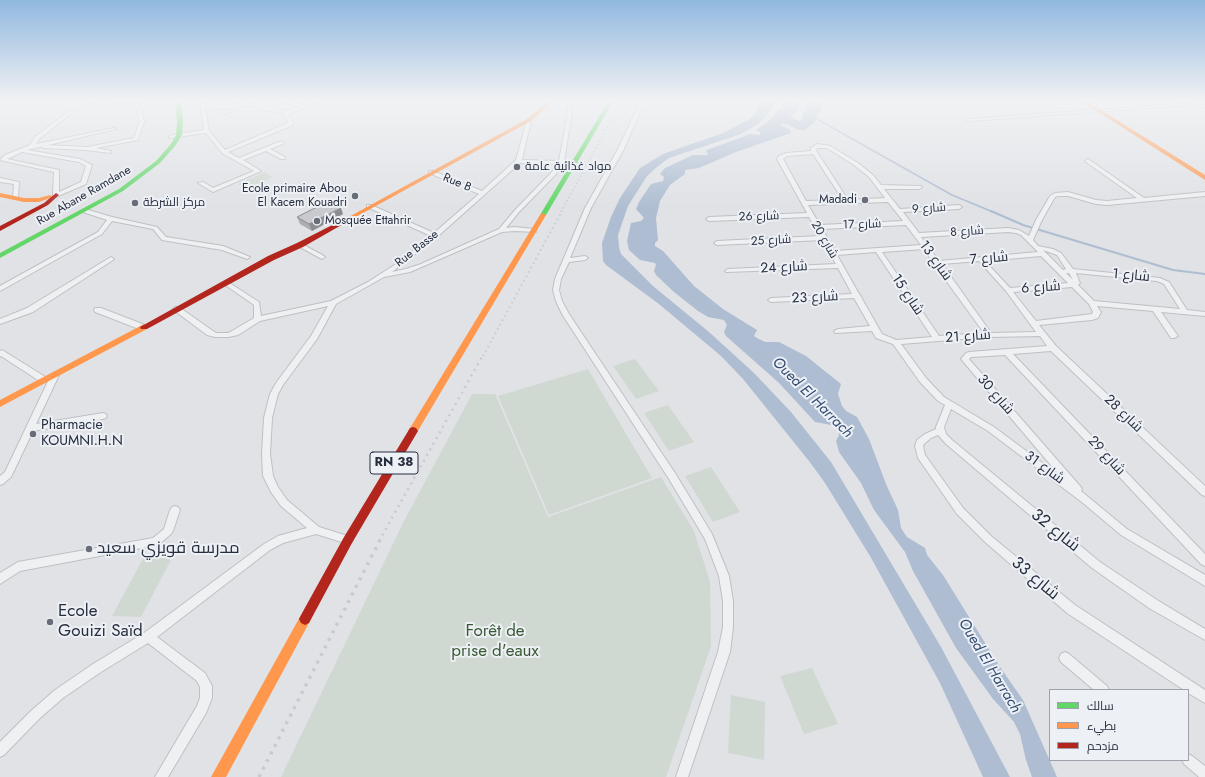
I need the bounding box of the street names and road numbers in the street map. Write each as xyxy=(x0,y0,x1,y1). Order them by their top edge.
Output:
street label: Rue Abane Ramdane xyxy=(34,163,134,229)
street label: Rue B xyxy=(441,171,473,195)
street label: شارع 9 xyxy=(912,201,946,217)
street label: شارع 26 xyxy=(738,209,780,225)
street label: شارع 17 xyxy=(842,217,882,233)
street label: شارع 20 xyxy=(808,219,840,261)
street label: شارع 8 xyxy=(950,224,984,240)
street label: Rue Basse xyxy=(392,228,442,270)
street label: شارع 25 xyxy=(750,233,792,249)
street label: شارع 13 xyxy=(915,238,955,284)
street label: شارع 7 xyxy=(969,249,1009,269)
street label: شارع 24 xyxy=(760,258,808,278)
street label: شارع 1 xyxy=(1112,266,1150,286)
street label: شارع 15 xyxy=(887,271,927,319)
street label: شارع 6 xyxy=(1021,278,1061,298)
street label: شارع 23 xyxy=(791,288,839,308)
street label: شارع 21 xyxy=(945,327,991,347)
street label: شارع 30 xyxy=(973,372,1017,418)
street label: شارع 28 xyxy=(1100,392,1146,436)
street label: شارع 29 xyxy=(1084,433,1128,479)
street label: شارع 31 xyxy=(1021,448,1067,488)
road number: RN 38 xyxy=(370,452,418,474)
street label: شارع 32 xyxy=(1026,505,1084,557)
street label: شارع 33 xyxy=(1007,553,1063,605)

